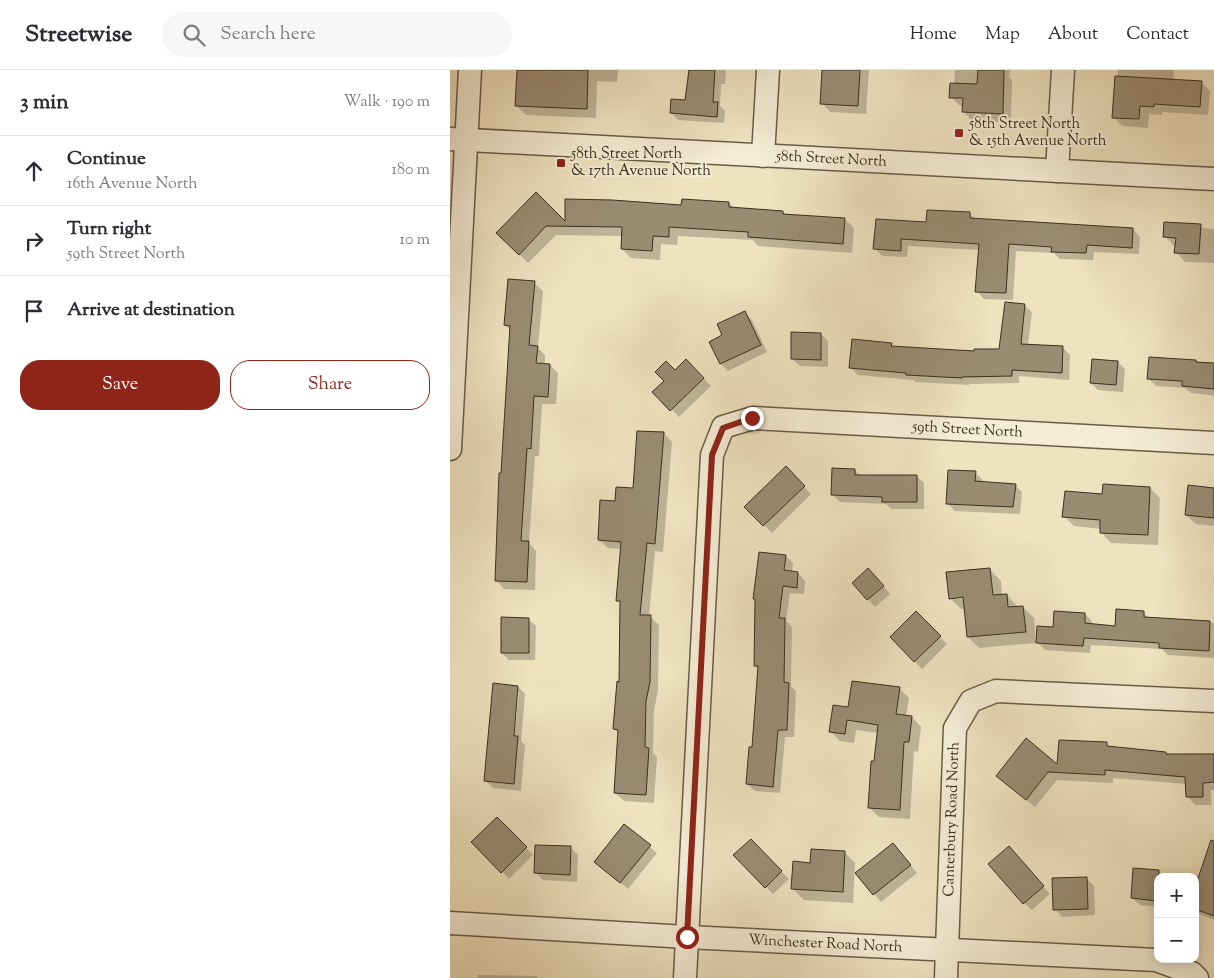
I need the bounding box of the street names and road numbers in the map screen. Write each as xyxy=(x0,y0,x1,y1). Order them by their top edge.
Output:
street label: 58th Street North xyxy=(774,146,888,172)
street label: 59th Street North xyxy=(911,416,1024,443)
street label: Canterbury Road North xyxy=(938,741,965,897)
street label: Winchester Road North xyxy=(748,930,903,958)

